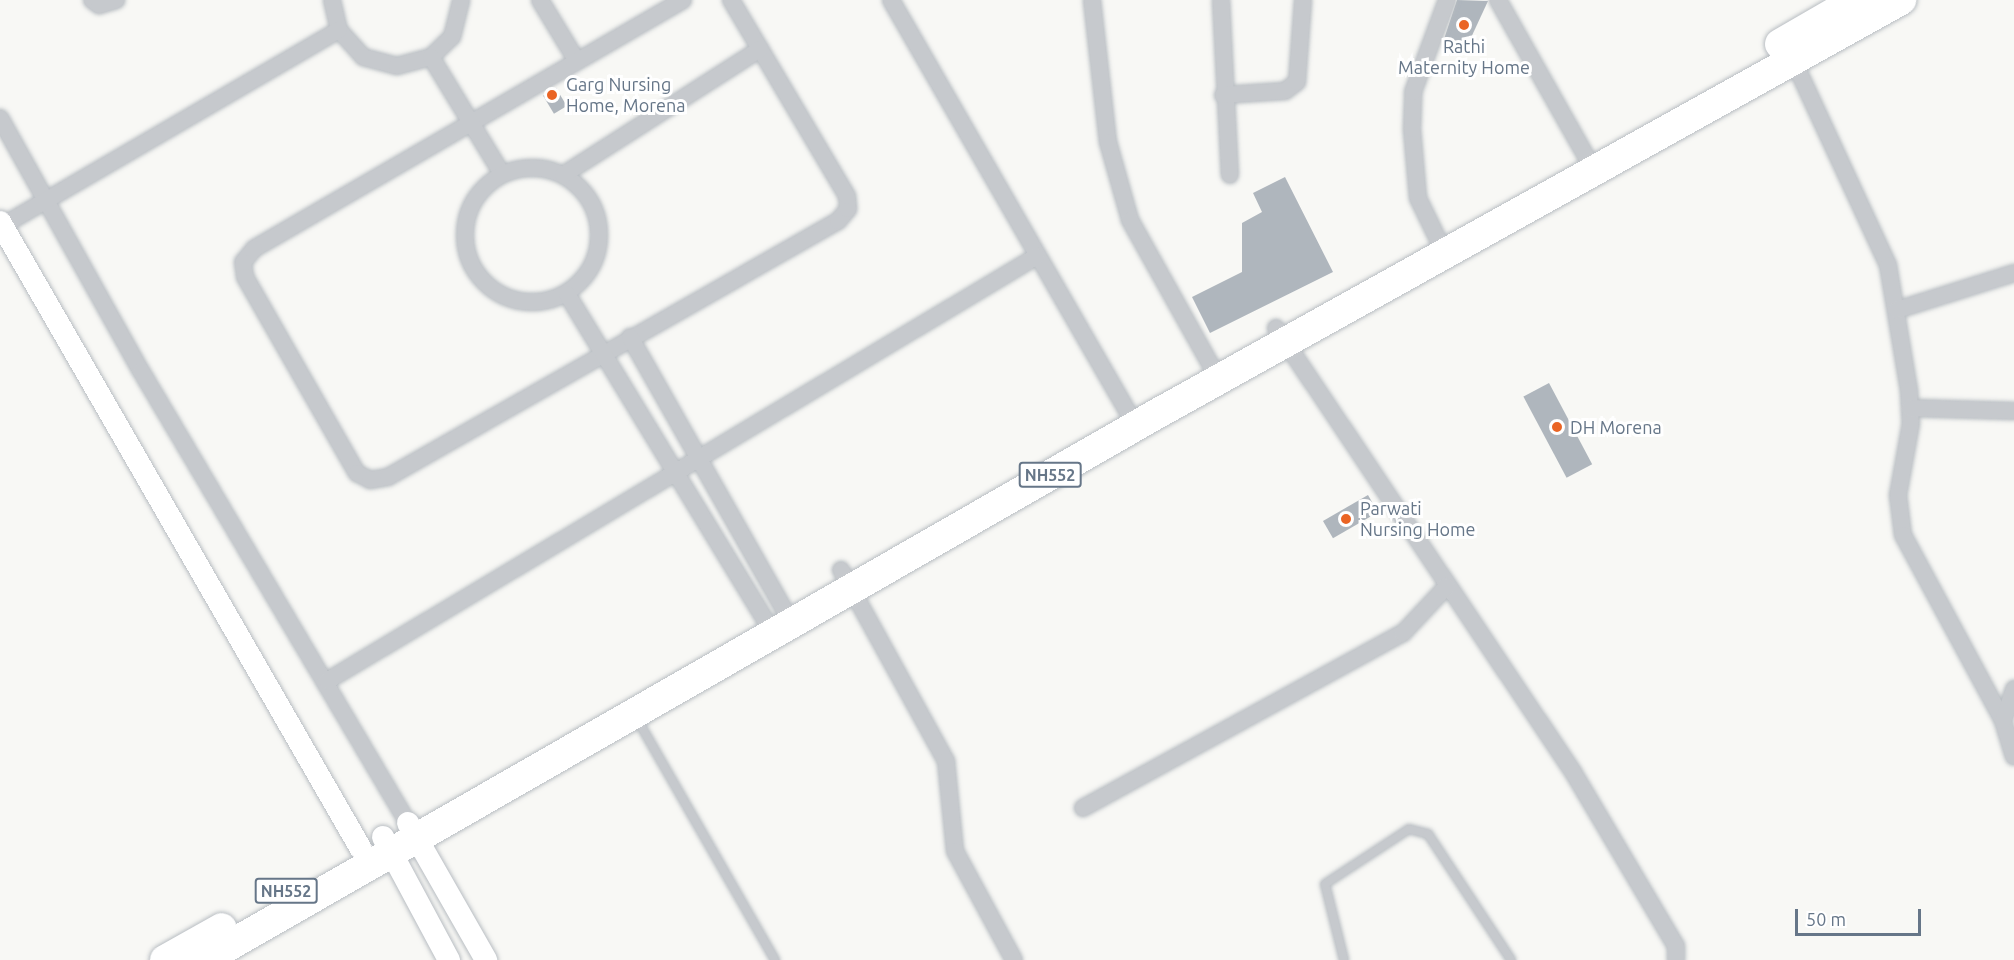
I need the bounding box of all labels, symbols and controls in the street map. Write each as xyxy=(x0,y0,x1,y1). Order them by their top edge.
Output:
marker: Rathi Maternity Home xyxy=(1455,16,1473,34)
place label: Rathi Maternity Home xyxy=(1398,36,1530,78)
place label: Garg Nursing Home, Morena xyxy=(566,74,686,116)
marker: Garg Nursing Home, Morena xyxy=(543,86,561,104)
place label: DH Morena xyxy=(1570,416,1662,438)
marker: DH Morena xyxy=(1548,418,1566,436)
road number: NH552 xyxy=(1018,462,1082,488)
place label: Parwati Nursing Home xyxy=(1360,498,1475,540)
marker: Parwati Nursing Home xyxy=(1337,510,1355,528)
road number: NH552 xyxy=(254,878,318,904)
scale bar xyxy=(1798,897,1924,935)
text: 50 m xyxy=(1806,909,1846,929)

